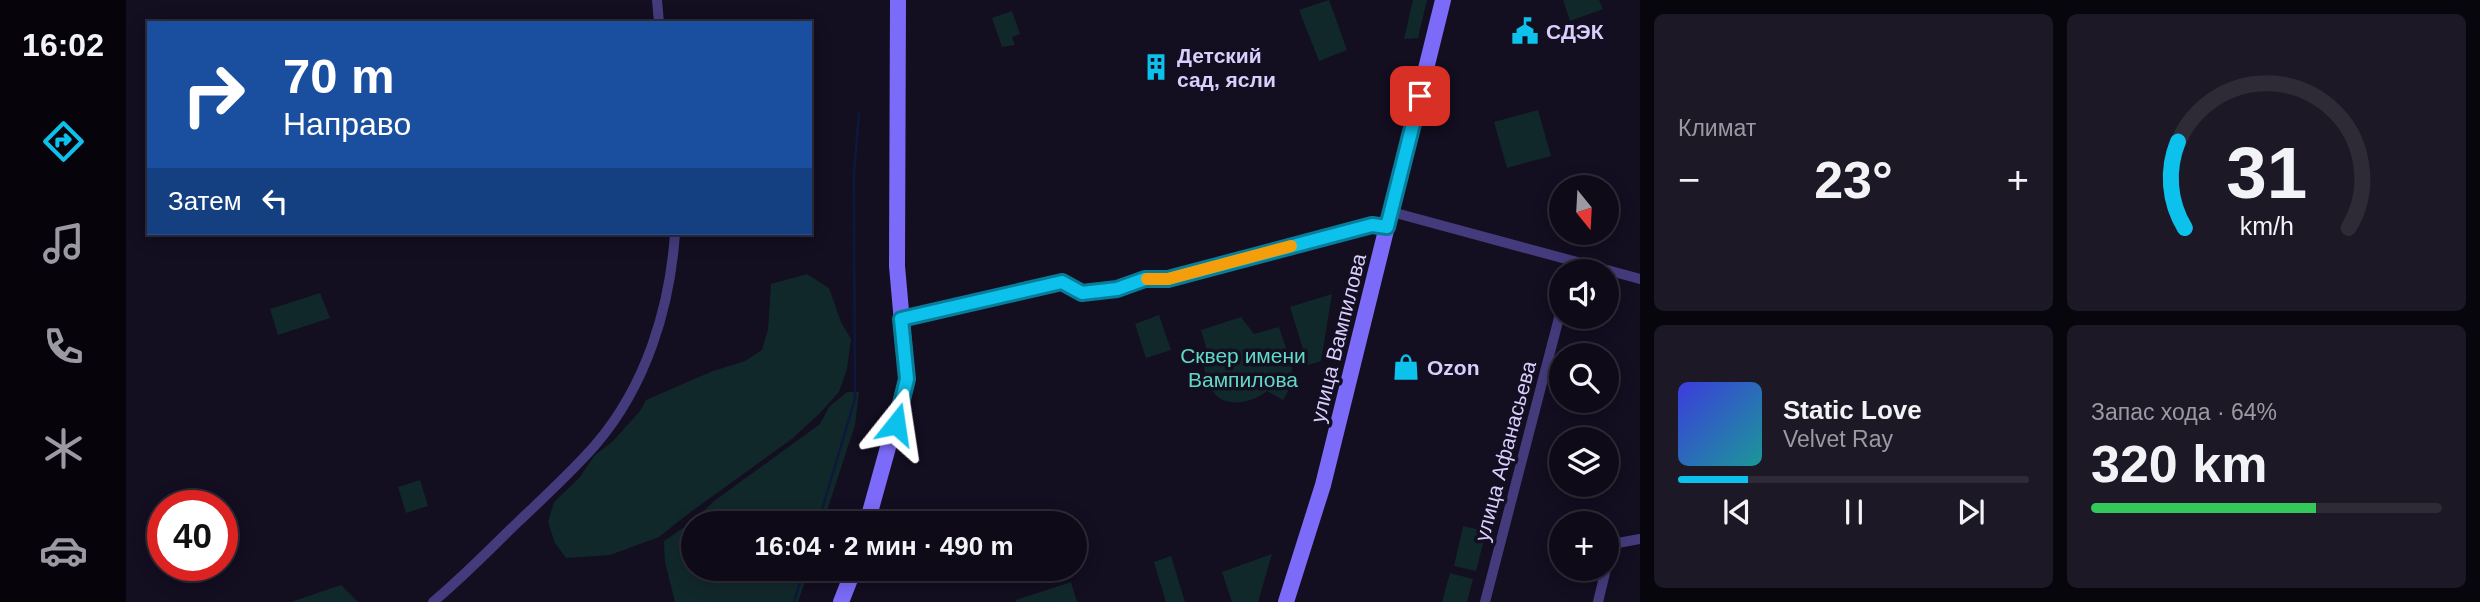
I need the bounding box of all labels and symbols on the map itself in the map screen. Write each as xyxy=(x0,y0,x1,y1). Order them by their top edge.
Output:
public building icon: СДЭК xyxy=(1510,16,1540,46)
place label: СДЭК xyxy=(1546,20,1604,43)
place label: Детский сад, ясли xyxy=(1177,44,1276,91)
building icon: Детский сад, ясли xyxy=(1141,52,1171,82)
pin xyxy=(1390,66,1450,126)
north arrow xyxy=(1549,175,1619,245)
street label: улица Вампилова xyxy=(1306,251,1370,425)
park label: Сквер имени Вампилова xyxy=(1180,344,1306,391)
shop icon: Ozon xyxy=(1391,352,1421,382)
place label: Ozon xyxy=(1427,356,1480,379)
street label: улица Афанасьева xyxy=(1470,358,1540,544)
position arrow xyxy=(859,387,933,461)
speed limit sign: 40 xyxy=(147,490,238,581)

